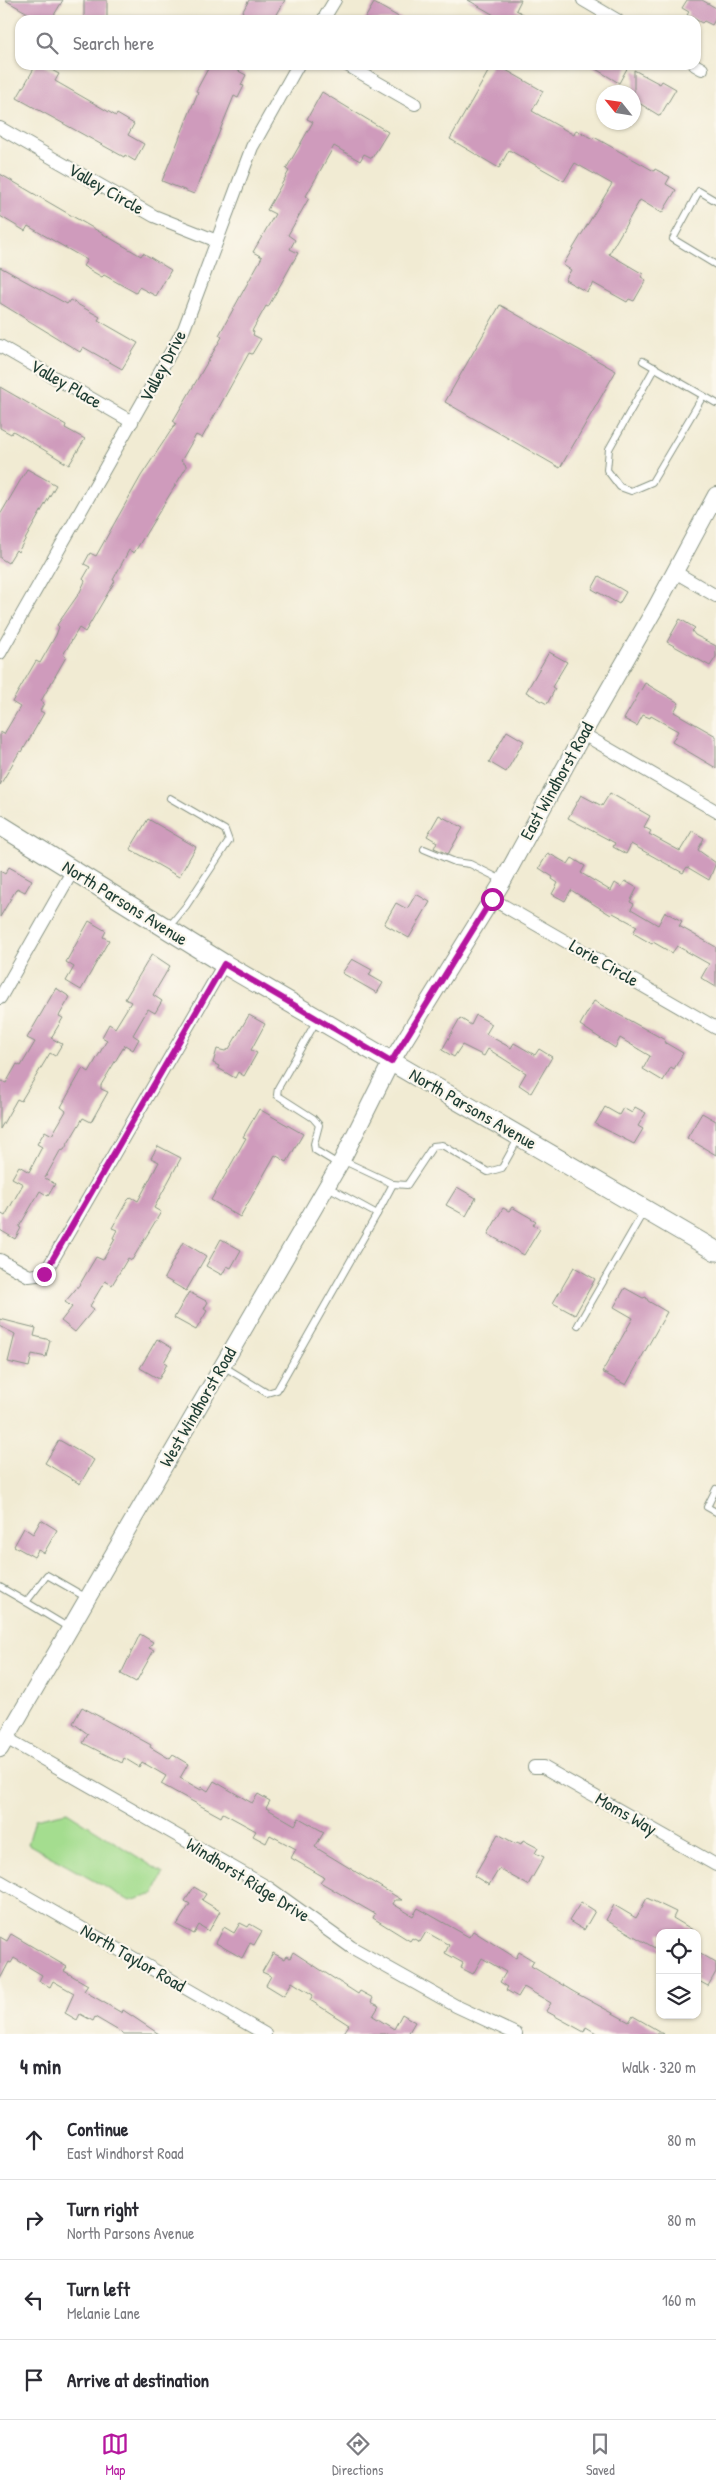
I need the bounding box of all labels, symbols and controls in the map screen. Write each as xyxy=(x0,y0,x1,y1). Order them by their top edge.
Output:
search box xyxy=(15,15,701,70)
icon: search xyxy=(33,29,61,57)
text: Search here xyxy=(73,30,154,56)
north arrow xyxy=(596,85,641,130)
street label: Valley Circle xyxy=(64,157,149,220)
street label: Valley Drive xyxy=(133,326,192,406)
street label: Valley Place xyxy=(26,353,106,414)
street label: East Windhorst Road xyxy=(514,717,599,844)
street label: North Parsons Avenue xyxy=(58,854,193,951)
route start xyxy=(481,888,504,911)
street label: Lorie Circle xyxy=(565,933,643,992)
street label: North Parsons Avenue xyxy=(405,1062,542,1155)
route end xyxy=(33,1263,56,1286)
street label: West Windhorst Road xyxy=(153,1342,242,1471)
street label: Moms Way xyxy=(591,1786,662,1841)
street label: Windhorst Ridge Drive xyxy=(182,1831,315,1928)
street label: North Taylor Road xyxy=(76,1917,190,1998)
map controls xyxy=(656,1929,701,2019)
button: locate xyxy=(656,1929,701,1974)
button: layers xyxy=(656,1974,701,2019)
text: 4 min xyxy=(20,2052,61,2081)
text: Walk · 320 m xyxy=(622,2056,696,2078)
text: Continue xyxy=(67,2116,128,2142)
icon: ahead xyxy=(20,2126,48,2154)
text: 80 m xyxy=(667,2129,696,2151)
text: East Windhorst Road xyxy=(67,2142,184,2164)
text: Turn right xyxy=(67,2196,138,2222)
icon: right xyxy=(20,2206,48,2234)
text: 80 m xyxy=(667,2209,696,2231)
text: North Parsons Avenue xyxy=(67,2222,194,2244)
text: Turn left xyxy=(67,2276,130,2302)
icon: left xyxy=(20,2286,48,2314)
text: 160 m xyxy=(662,2289,696,2311)
text: Melanie Lane xyxy=(67,2302,140,2324)
icon: arrive xyxy=(20,2366,48,2394)
text: Arrive at destination xyxy=(67,2367,209,2393)
tab: Map xyxy=(101,2430,129,2479)
tab: Directions xyxy=(332,2430,383,2479)
tab: Saved xyxy=(586,2430,615,2479)

